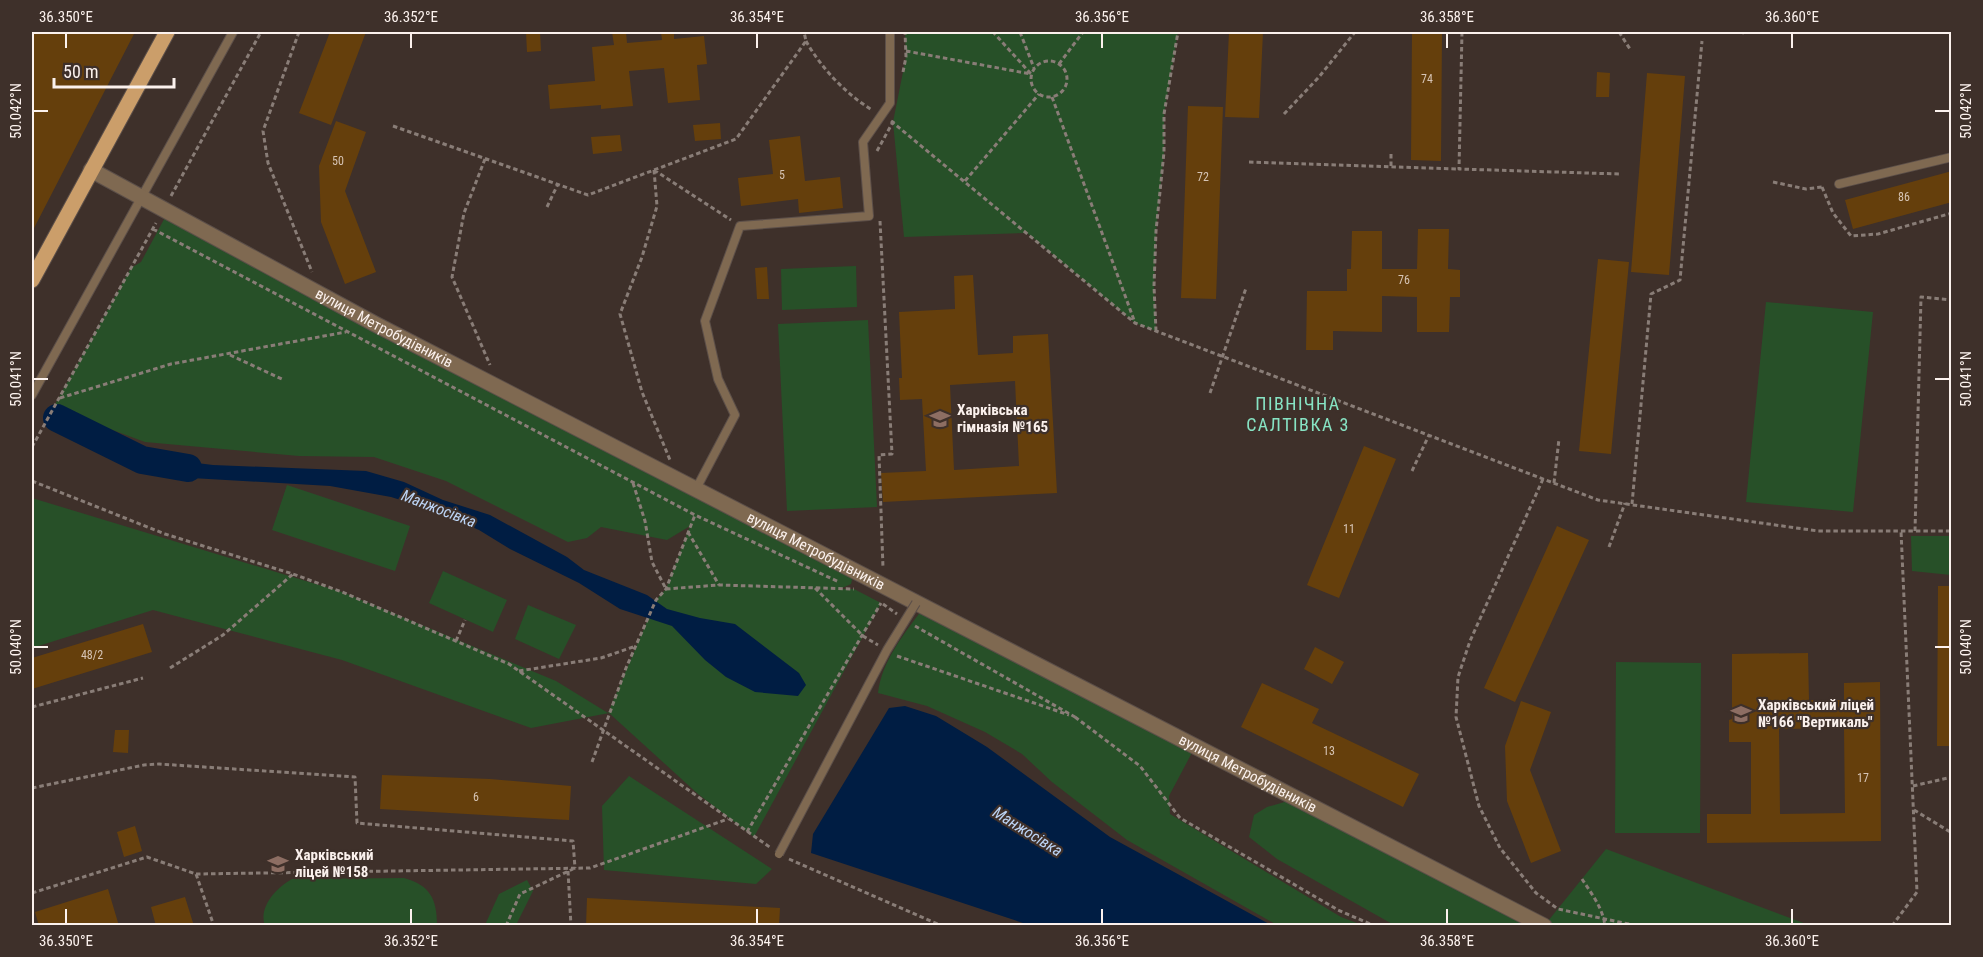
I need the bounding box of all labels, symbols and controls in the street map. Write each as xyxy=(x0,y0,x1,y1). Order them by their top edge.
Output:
text: 36.350°E xyxy=(39,8,93,26)
text: 36.352°E xyxy=(384,8,438,26)
text: 36.354°E xyxy=(730,8,784,26)
text: 36.356°E xyxy=(1075,8,1129,26)
text: 36.358°E xyxy=(1420,8,1474,26)
text: 36.360°E xyxy=(1765,8,1819,26)
scale bar xyxy=(54,51,174,89)
text: 50 m xyxy=(63,61,98,82)
house number: 74 xyxy=(1421,72,1433,86)
text: 50.042°N xyxy=(7,83,25,139)
text: 50.042°N xyxy=(1957,83,1975,139)
house number: 50 xyxy=(332,154,344,168)
house number: 5 xyxy=(779,168,785,182)
house number: 72 xyxy=(1197,170,1209,184)
house number: 86 xyxy=(1898,190,1910,204)
house number: 76 xyxy=(1398,273,1410,287)
street label: вулиця Метробудівників xyxy=(312,284,456,372)
text: 50.041°N xyxy=(7,351,25,407)
text: 50.041°N xyxy=(1957,351,1975,407)
district label: ПІВНІЧНА САЛТІВКА 3 xyxy=(1246,393,1350,435)
place label: Харківська гімназія №165 xyxy=(957,401,1048,436)
school or university icon: Харківська гімназія №165 xyxy=(928,407,952,431)
water label: Манжосівка xyxy=(399,486,479,531)
street label: вулиця Метробудівників xyxy=(744,508,888,594)
house number: 11 xyxy=(1343,522,1355,536)
text: 50.040°N xyxy=(7,619,25,675)
text: 50.040°N xyxy=(1957,619,1975,675)
house number: 48/2 xyxy=(81,648,103,662)
place label: Харківський ліцей №166 "Вертикаль" xyxy=(1758,696,1874,731)
school or university icon: Харківський ліцей №166 "Вертикаль" xyxy=(1729,702,1753,726)
street label: вулиця Метробудівників xyxy=(1176,731,1320,817)
house number: 13 xyxy=(1323,744,1335,758)
house number: 17 xyxy=(1857,771,1869,785)
house number: 6 xyxy=(473,790,479,804)
water label: Манжосівка xyxy=(989,803,1066,860)
place label: Харківський ліцей №158 xyxy=(295,846,374,881)
school or university icon: Харківський ліцей №158 xyxy=(266,852,290,876)
text: 36.350°E xyxy=(39,932,93,950)
text: 36.352°E xyxy=(384,932,438,950)
text: 36.354°E xyxy=(730,932,784,950)
text: 36.356°E xyxy=(1075,932,1129,950)
text: 36.358°E xyxy=(1420,932,1474,950)
text: 36.360°E xyxy=(1765,932,1819,950)

